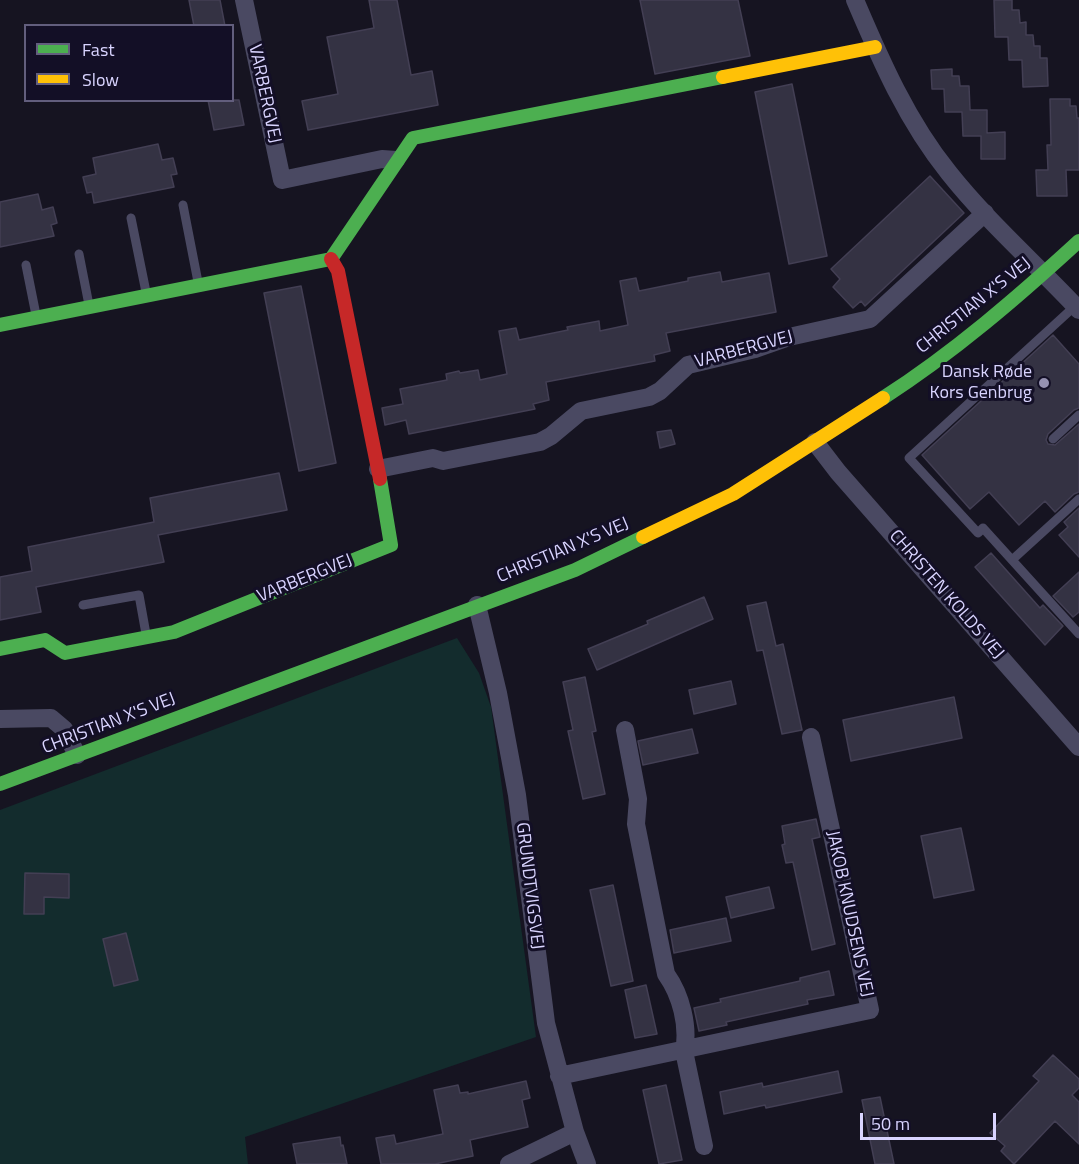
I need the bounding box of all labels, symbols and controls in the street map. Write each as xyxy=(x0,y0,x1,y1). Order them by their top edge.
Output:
legend xyxy=(24,24,234,102)
text: Fast xyxy=(82,36,115,63)
street label: VARBERGVEJ xyxy=(243,43,285,145)
text: Slow xyxy=(82,66,119,93)
street label: CHRISTIAN X'S VEJ xyxy=(912,253,1036,359)
street label: VARBERGVEJ xyxy=(693,327,795,373)
place label: Dansk Røde Kors Genbrug xyxy=(930,362,1032,404)
marker: Dansk Røde Kors Genbrug xyxy=(1037,376,1051,390)
street label: CHRISTIAN X'S VEJ xyxy=(494,513,632,589)
street label: CHRISTEN KOLDS VEJ xyxy=(884,526,1008,664)
street label: VARBERGVEJ xyxy=(254,550,356,608)
street label: CHRISTIAN X'S VEJ xyxy=(39,689,179,759)
street label: GRUNDTVIGSVEJ xyxy=(510,821,548,951)
street label: JAKOB KNUDSENS VEJ xyxy=(821,829,877,999)
scale bar xyxy=(863,1101,1000,1139)
text: 50 m xyxy=(871,1110,910,1137)

